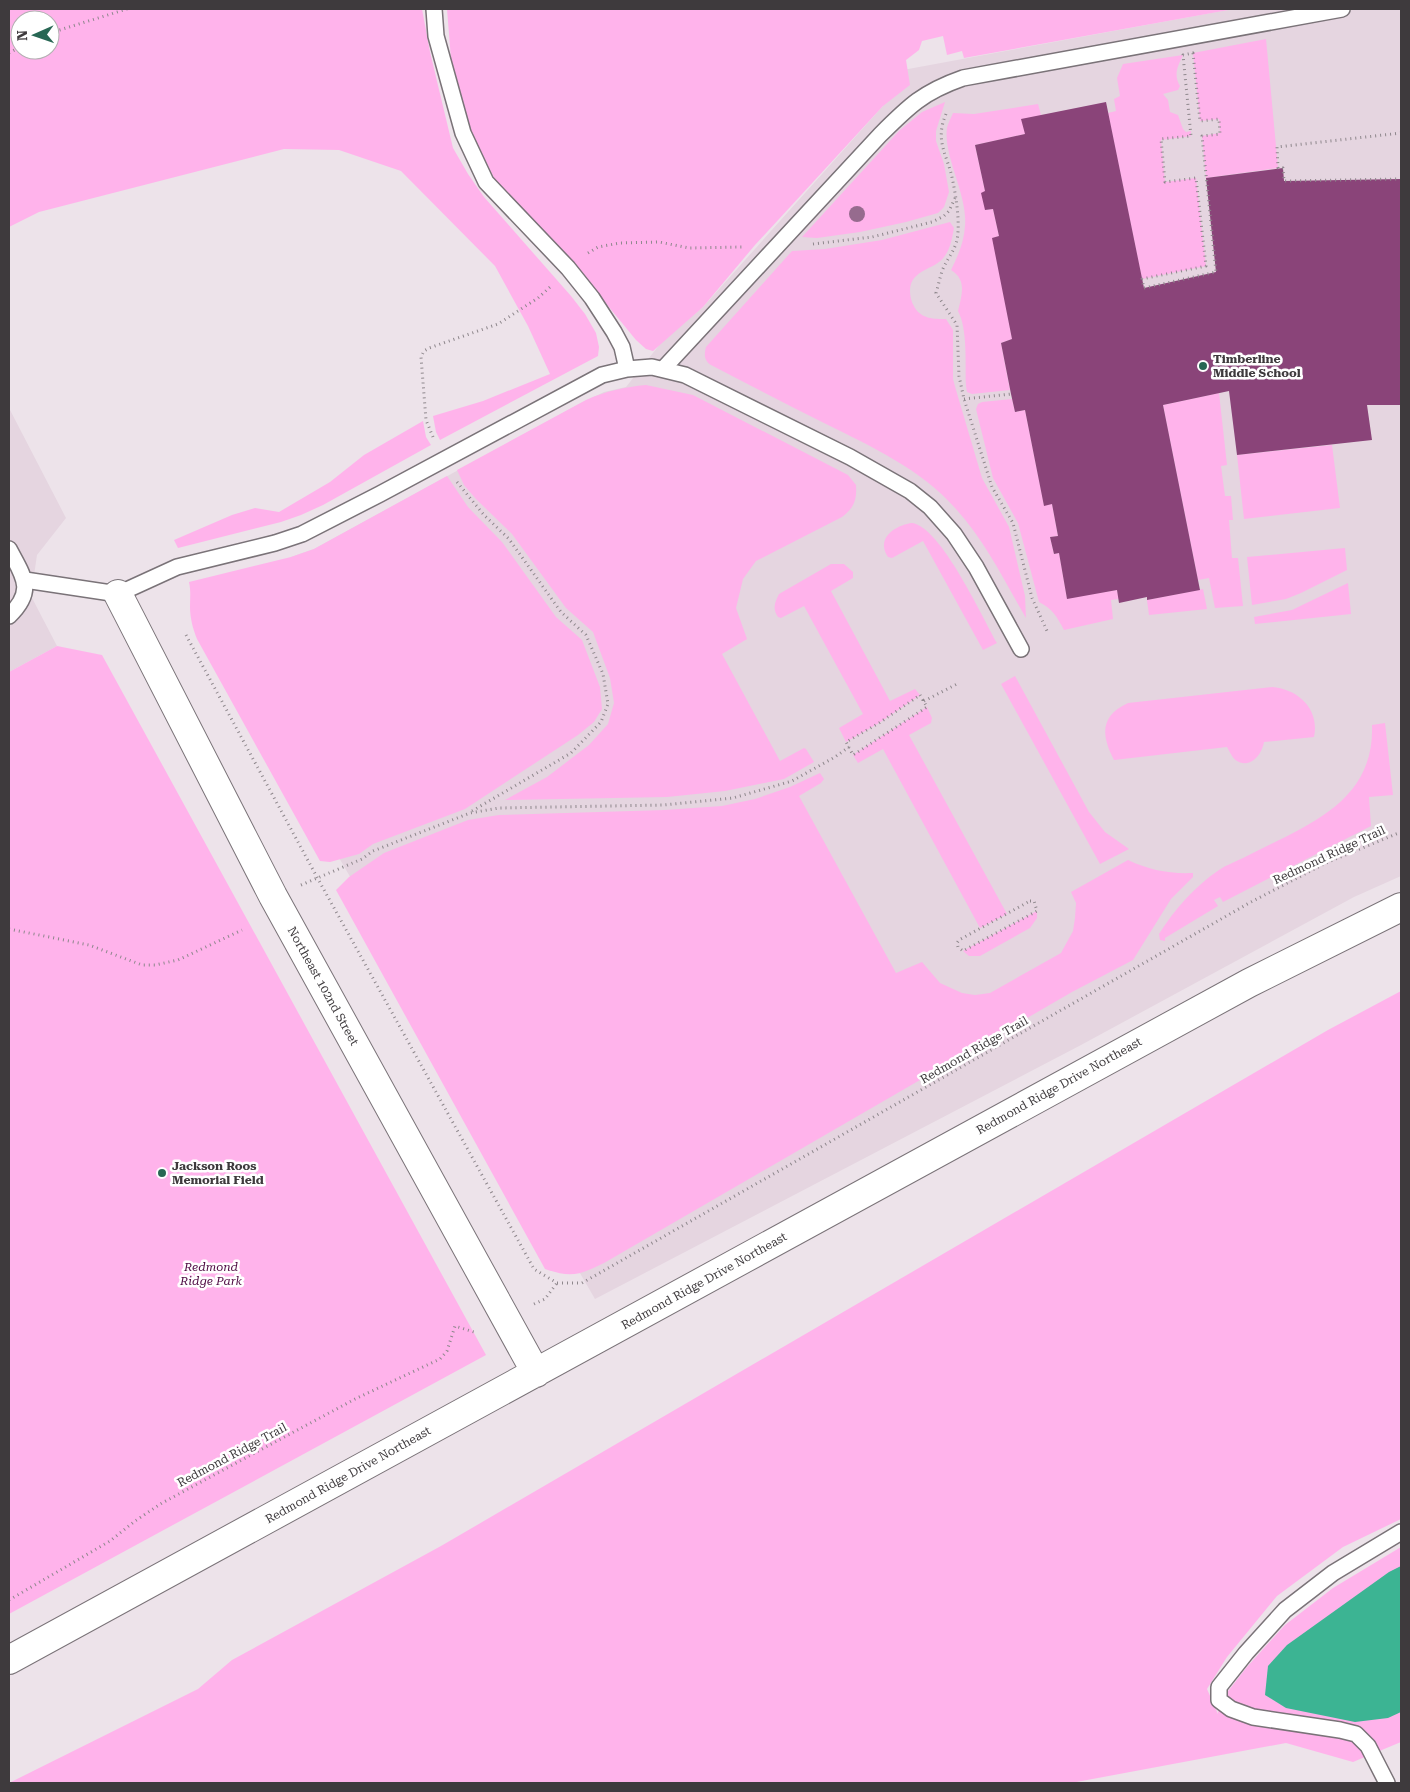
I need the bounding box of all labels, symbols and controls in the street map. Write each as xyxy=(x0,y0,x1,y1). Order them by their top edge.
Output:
north arrow xyxy=(10,10,60,60)
text: N xyxy=(14,30,30,41)
place label: Timberline Middle School xyxy=(1213,352,1301,380)
marker: Timberline Middle School xyxy=(1197,360,1209,372)
street label: Redmond Ridge Trail xyxy=(1271,823,1388,887)
street label: Northeast 102nd Street xyxy=(285,924,362,1048)
street label: Redmond Ridge Trail xyxy=(918,1013,1031,1087)
street label: Redmond Ridge Drive Northeast xyxy=(974,1034,1145,1137)
place label: Jackson Roos Memorial Field xyxy=(172,1159,264,1187)
marker: Jackson Roos Memorial Field xyxy=(156,1167,168,1179)
street label: Redmond Ridge Drive Northeast xyxy=(619,1229,790,1332)
park label: Redmond Ridge Park xyxy=(179,1260,242,1288)
street label: Redmond Ridge Trail xyxy=(175,1420,289,1490)
street label: Redmond Ridge Drive Northeast xyxy=(263,1423,434,1526)

